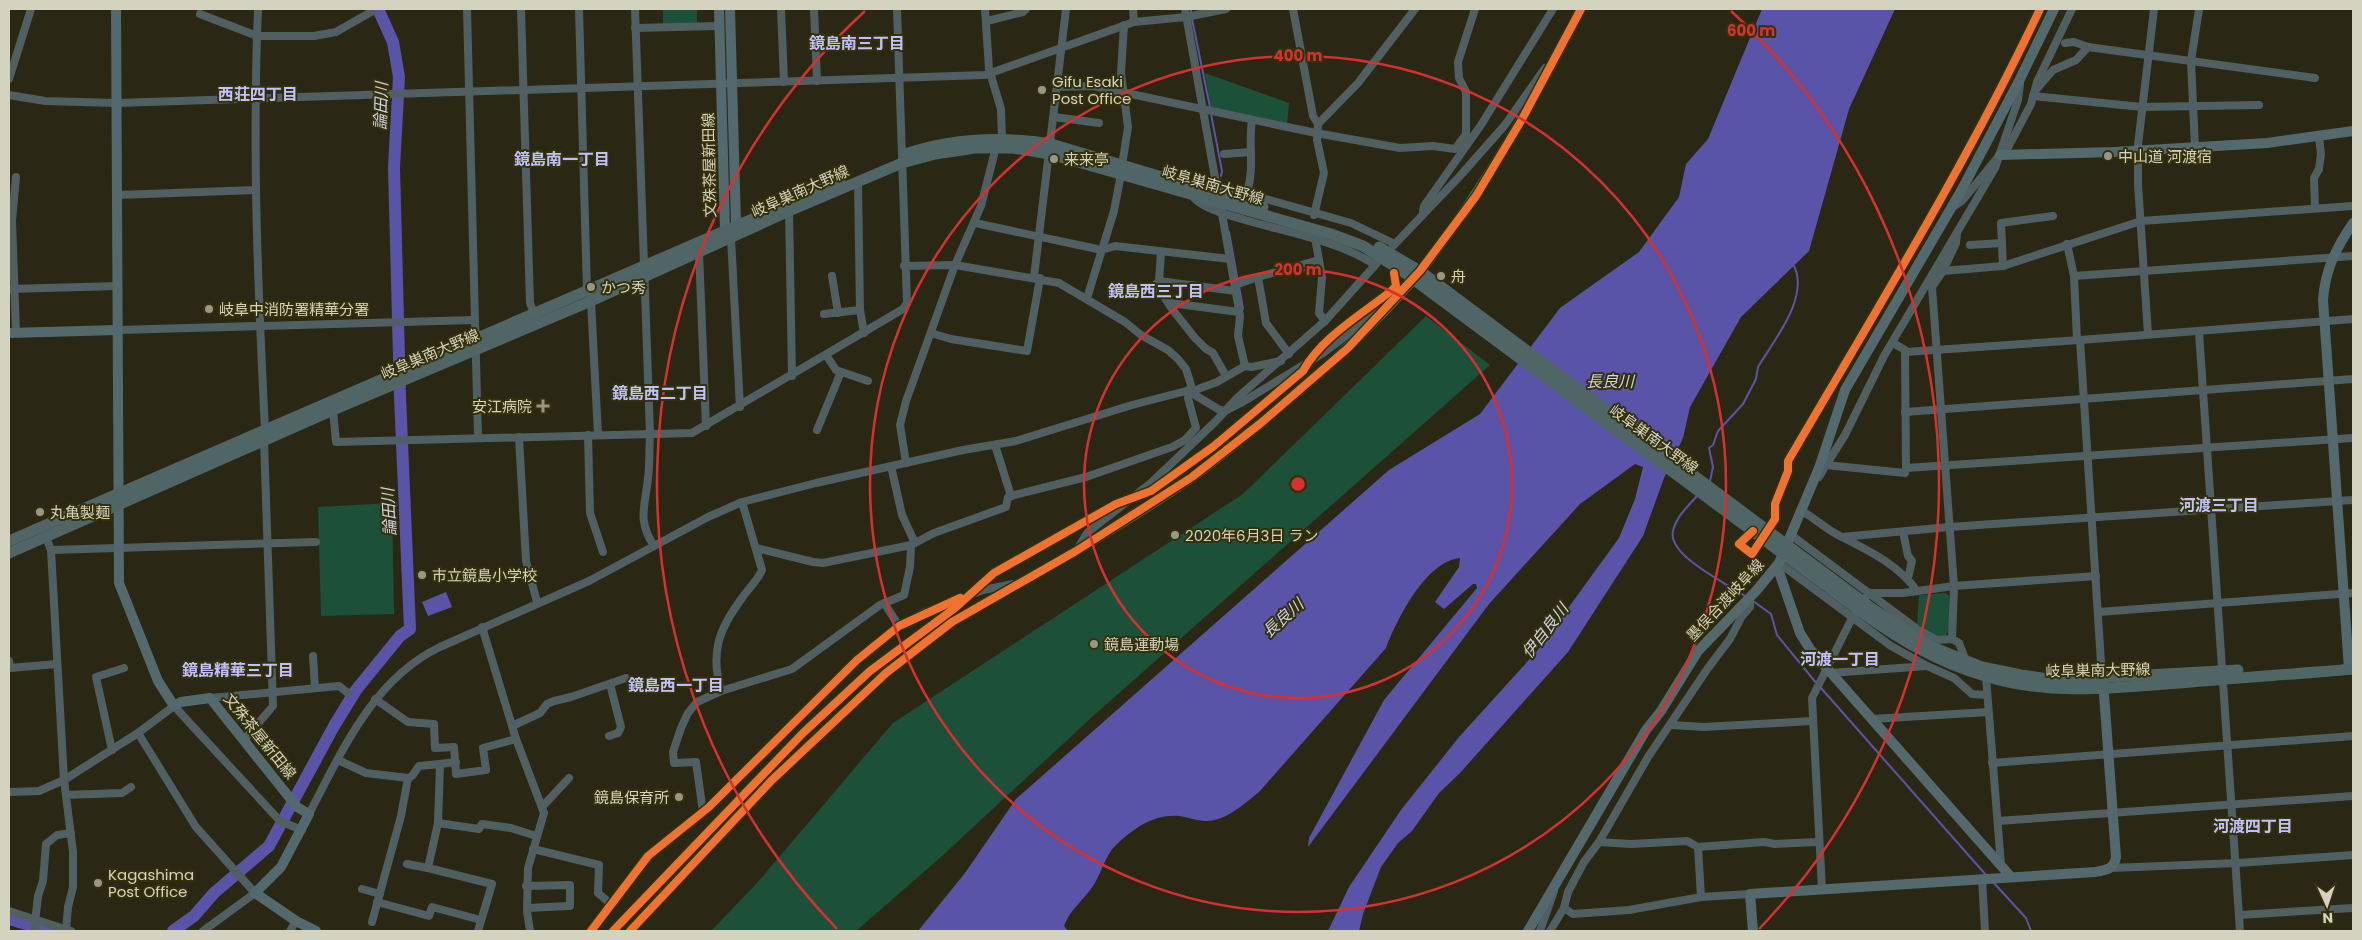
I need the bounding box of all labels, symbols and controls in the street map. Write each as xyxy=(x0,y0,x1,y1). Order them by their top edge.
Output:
text: 600 m xyxy=(1727,20,1775,41)
district label: 鏡島南三丁目 xyxy=(809,32,905,55)
text: 400 m xyxy=(1274,45,1323,66)
place label: Gifu Esaki Post Office xyxy=(1052,71,1131,109)
water label: 論田川 xyxy=(369,80,393,130)
district label: 西荘四丁目 xyxy=(218,83,298,106)
marker: Gifu Esaki Post Office xyxy=(1036,84,1048,96)
street label: 文殊茶屋新田線 xyxy=(698,112,720,218)
place label: 中山道 河渡宿 xyxy=(2118,146,2212,167)
district label: 鏡島南一丁目 xyxy=(514,148,610,171)
place label: 来来亭 xyxy=(1064,149,1109,170)
marker: 中山道 河渡宿 xyxy=(2102,150,2114,162)
marker: 来来亭 xyxy=(1048,153,1060,165)
street label: 岐阜巣南大野線 xyxy=(748,160,852,222)
street label: 岐阜巣南大野線 xyxy=(1160,160,1266,210)
text: 200 m xyxy=(1274,259,1322,280)
place label: 舟 xyxy=(1451,266,1466,287)
marker: 舟 xyxy=(1435,270,1447,282)
place label: かつ秀 xyxy=(601,277,646,298)
district label: 鏡島西三丁目 xyxy=(1108,280,1204,303)
marker: かつ秀 xyxy=(585,281,597,293)
place label: 岐阜中消防署精華分署 xyxy=(219,299,369,320)
marker: 岐阜中消防署精華分署 xyxy=(203,303,215,315)
street label: 岐阜巣南大野線 xyxy=(378,324,482,384)
water label: 長良川 xyxy=(1586,370,1636,393)
district label: 鏡島西二丁目 xyxy=(612,382,708,405)
place label: 安江病院 xyxy=(472,396,532,417)
marker: 安江病院 xyxy=(536,399,550,413)
street label: 岐阜巣南大野線 xyxy=(1605,400,1703,478)
centre of rings xyxy=(1289,475,1307,493)
water label: 論田川 xyxy=(376,485,402,537)
district label: 河渡三丁目 xyxy=(2179,494,2259,517)
place label: 丸亀製麺 xyxy=(50,502,110,523)
marker: 丸亀製麺 xyxy=(34,506,46,518)
place label: 2020年6月3日 ラン xyxy=(1185,525,1318,546)
marker: 2020年6月3日 ラン xyxy=(1169,529,1181,541)
street label: 墨俣合渡岐阜線 xyxy=(1682,554,1768,646)
place label: 市立鏡島小学校 xyxy=(432,565,537,586)
marker: 市立鏡島小学校 xyxy=(416,569,428,581)
water label: 長良川 xyxy=(1257,592,1310,643)
water label: 伊自良川 xyxy=(1516,597,1575,663)
place label: 鏡島運動場 xyxy=(1104,634,1179,655)
marker: 鏡島運動場 xyxy=(1088,638,1100,650)
district label: 河渡一丁目 xyxy=(1800,648,1880,671)
district label: 鏡島精華三丁目 xyxy=(182,659,294,682)
street label: 岐阜巣南大野線 xyxy=(2045,659,2151,681)
district label: 鏡島西一丁目 xyxy=(628,674,724,697)
street label: 文殊茶屋新田線 xyxy=(219,689,301,783)
place label: 鏡島保育所 xyxy=(594,787,669,808)
marker: 鏡島保育所 xyxy=(673,791,685,803)
district label: 河渡四丁目 xyxy=(2213,815,2293,838)
place label: Kagashima Post Office xyxy=(108,864,194,902)
marker: Kagashima Post Office xyxy=(92,877,104,889)
north arrow xyxy=(2302,880,2352,930)
text: N xyxy=(2322,908,2333,928)

